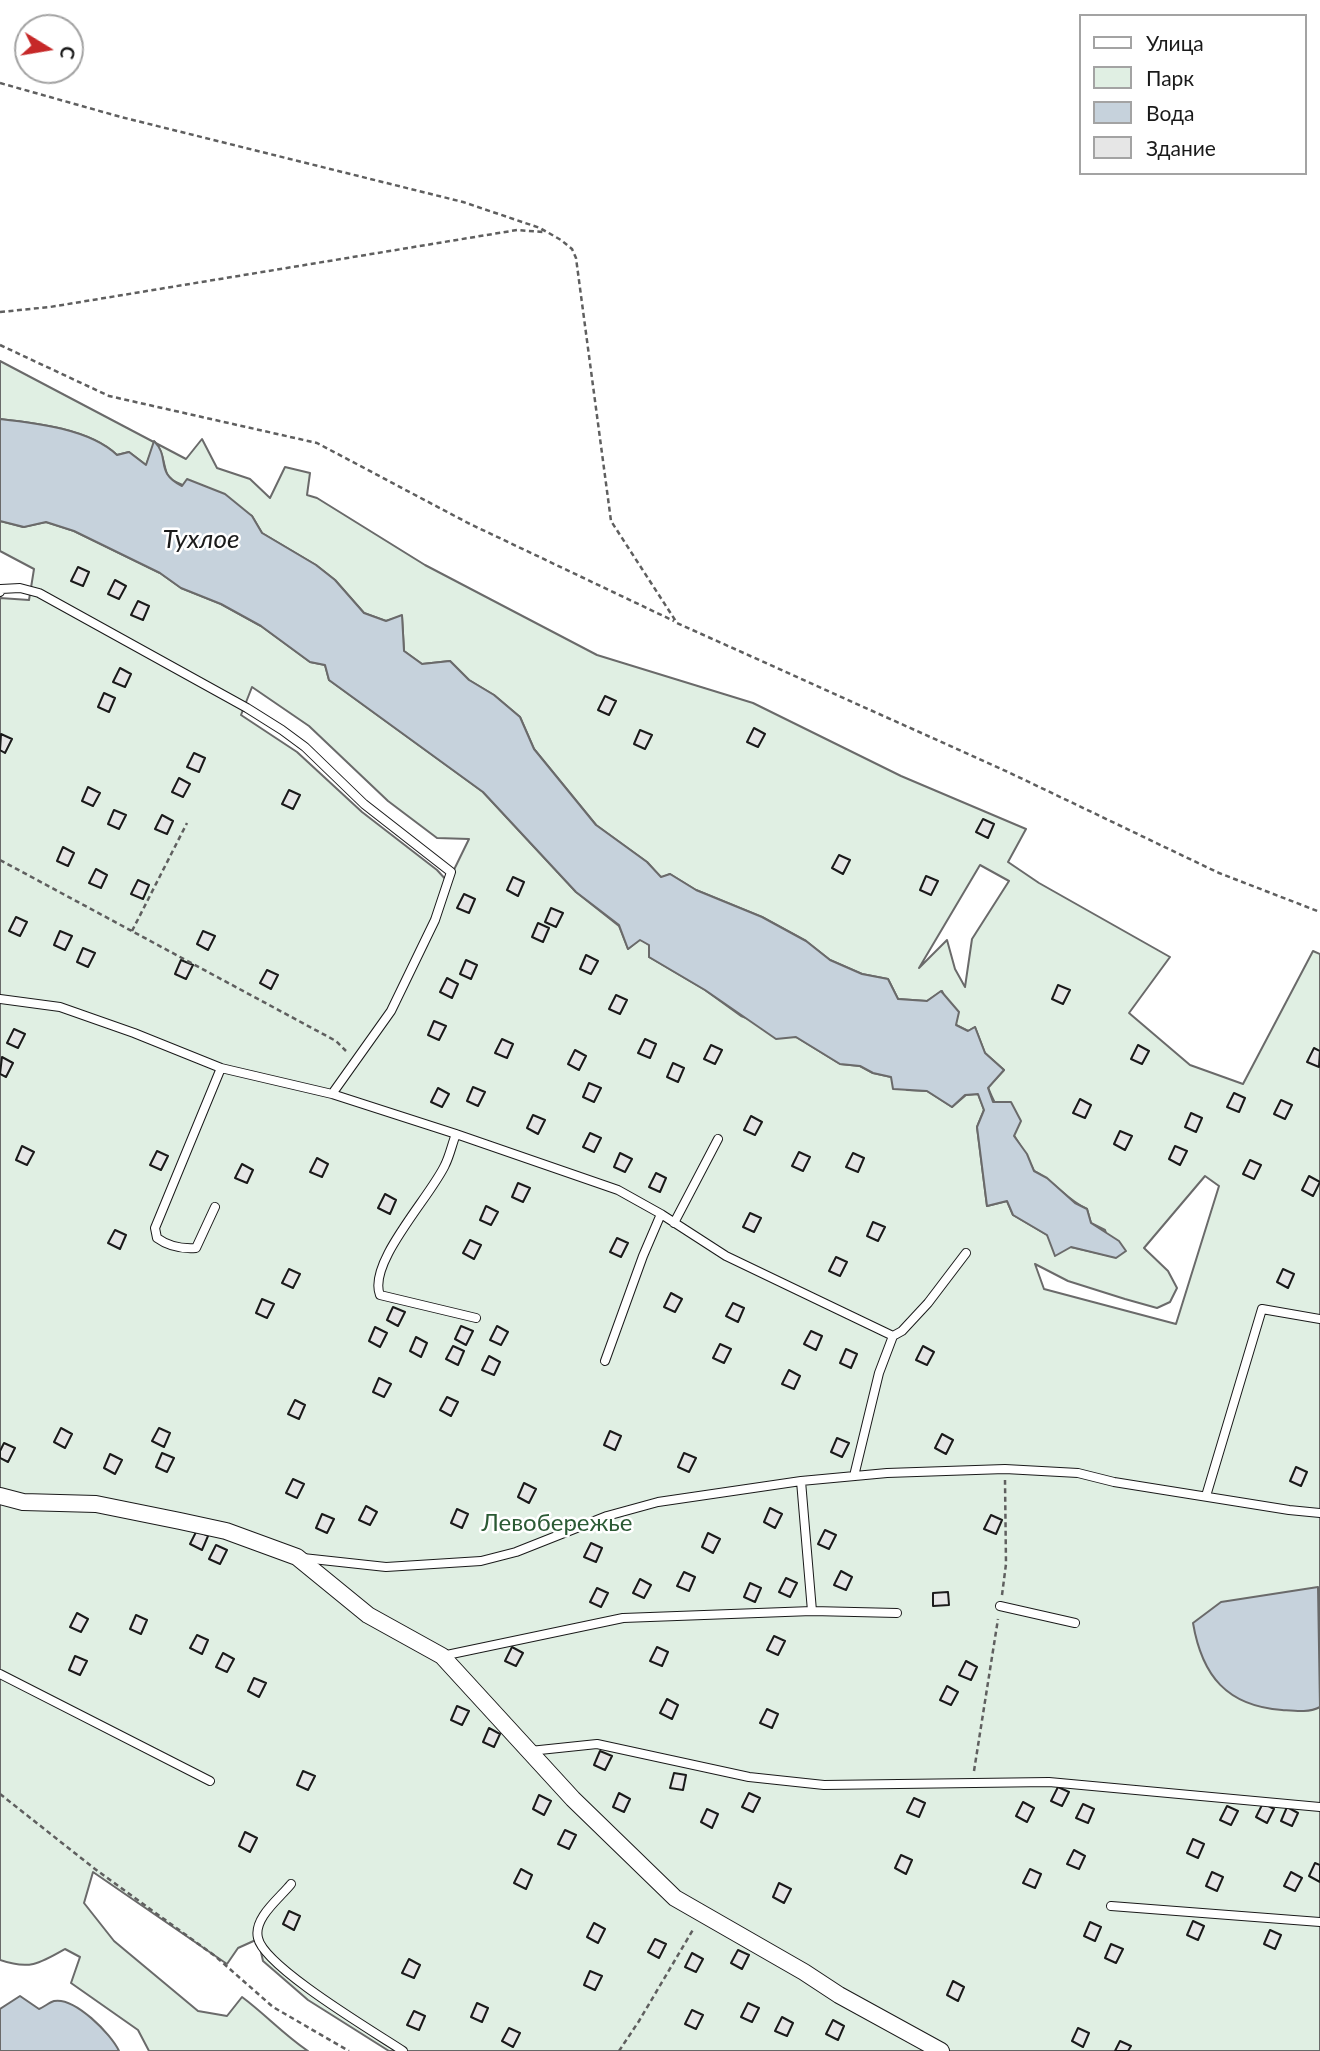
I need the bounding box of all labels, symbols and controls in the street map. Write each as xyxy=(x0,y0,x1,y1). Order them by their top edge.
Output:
north arrow xyxy=(14,14,84,84)
legend xyxy=(1078,14,1306,175)
text: Улица xyxy=(1146,30,1204,55)
text: С xyxy=(56,44,81,61)
text: Парк xyxy=(1146,65,1194,90)
text: Вода xyxy=(1146,100,1194,125)
text: Здание xyxy=(1146,135,1216,160)
water label: Тухлое xyxy=(163,524,239,556)
park label: Левобережье xyxy=(481,1509,633,1537)

